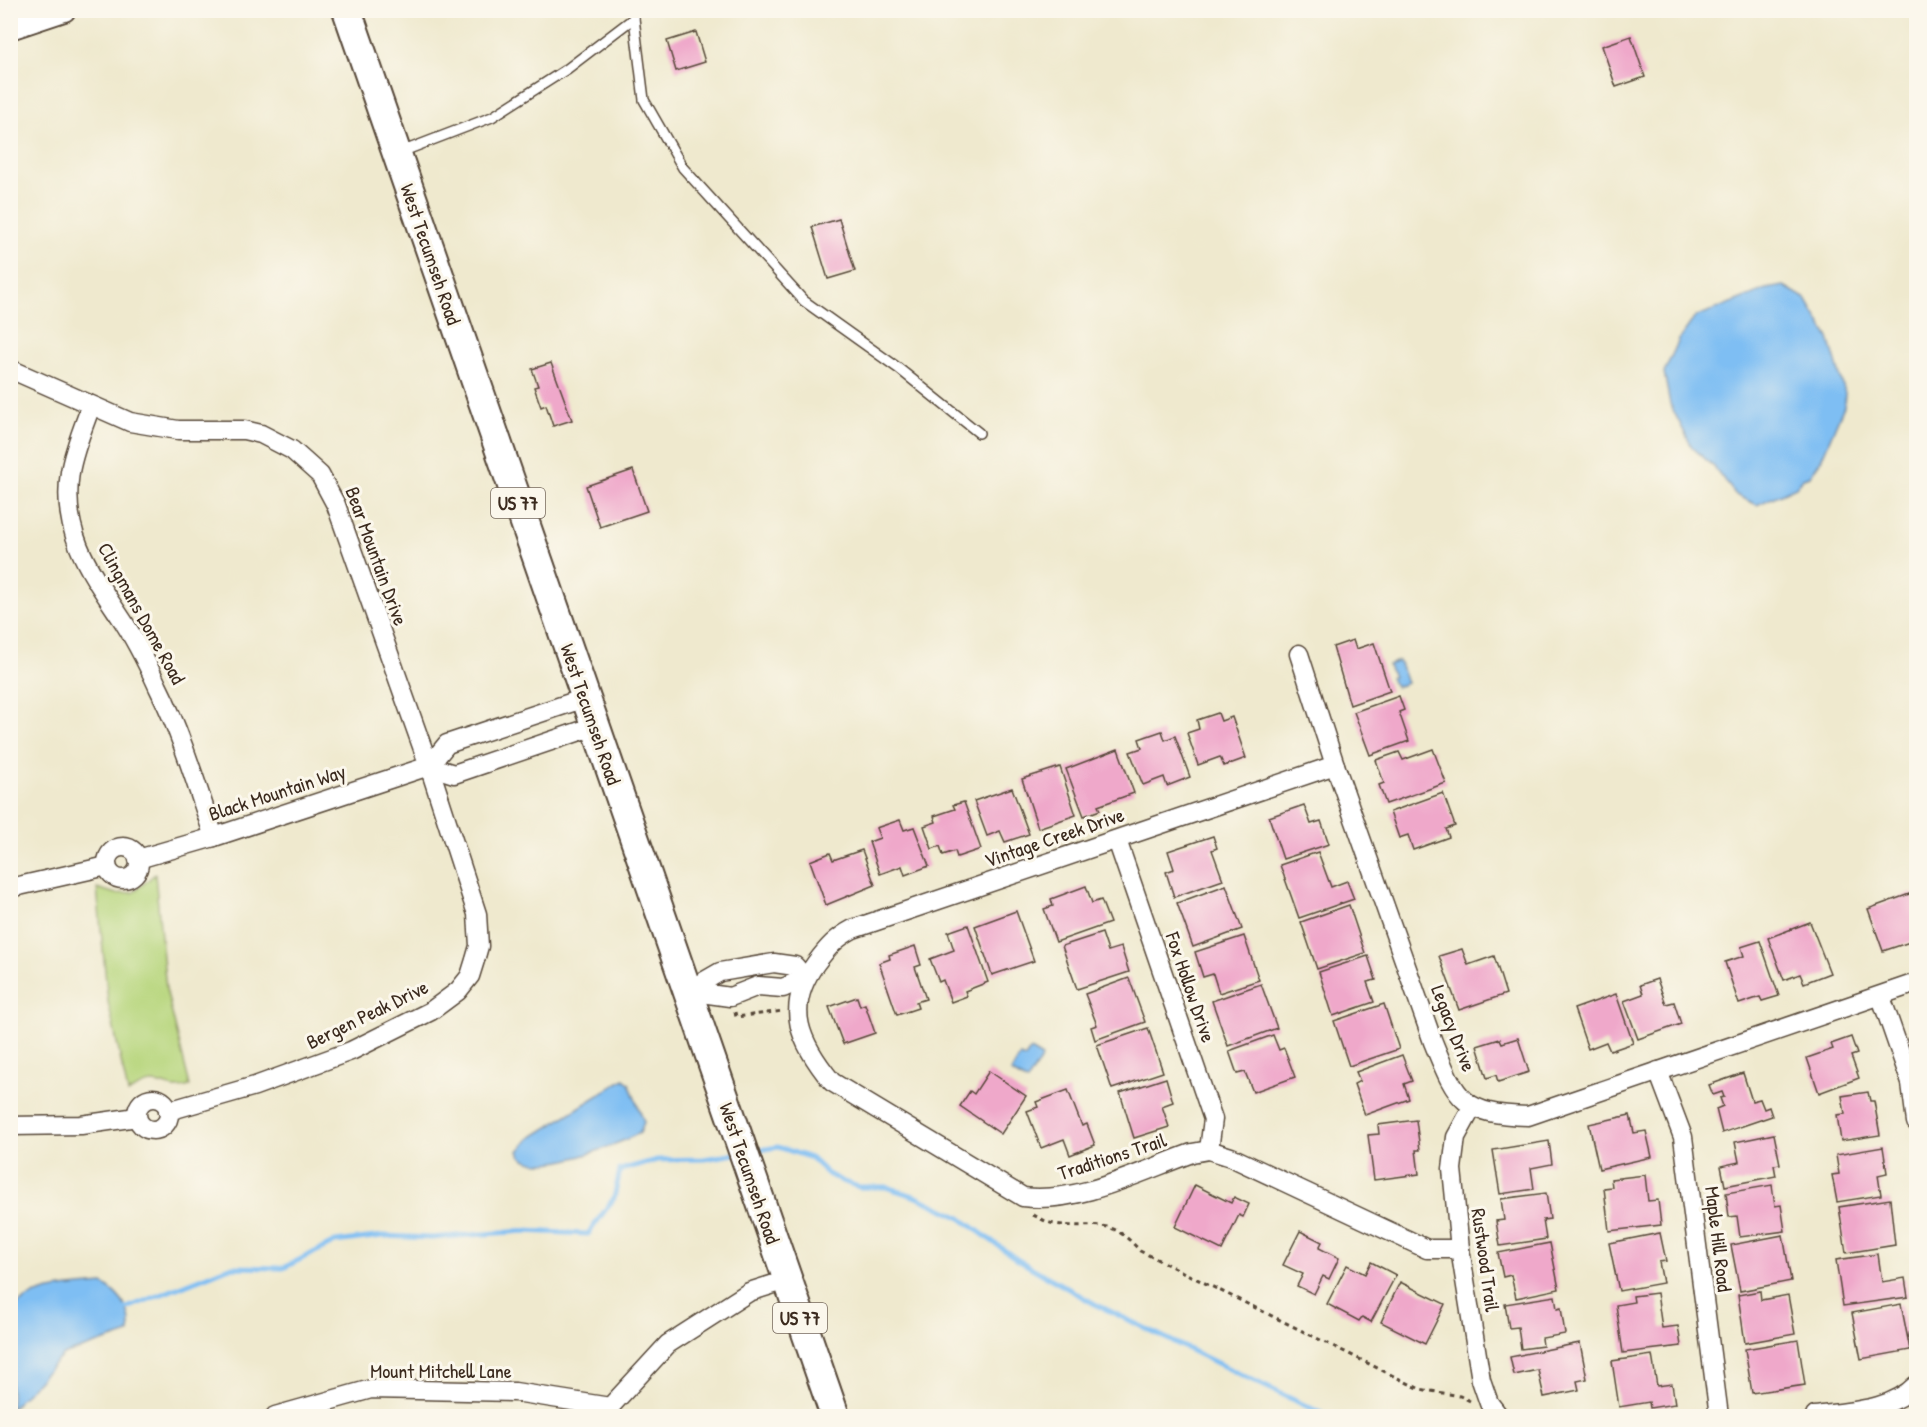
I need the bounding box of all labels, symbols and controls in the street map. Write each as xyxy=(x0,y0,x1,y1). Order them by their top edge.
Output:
street label: West Tecumseh Road xyxy=(394,180,468,328)
street label: Bear Mountain Drive xyxy=(339,483,415,629)
road number: US 77 xyxy=(491,488,545,518)
street label: Clingmans Dome Road xyxy=(92,537,192,689)
street label: West Tecumseh Road xyxy=(554,640,628,788)
street label: Black Mountain Way xyxy=(205,757,349,827)
street label: Vintage Creek Drive xyxy=(981,800,1127,874)
street label: Fox Hollow Drive xyxy=(1159,927,1222,1046)
street label: Bergen Peak Drive xyxy=(302,973,432,1055)
street label: Legacy Drive xyxy=(1425,981,1483,1075)
street label: West Tecumseh Road xyxy=(713,1099,787,1247)
street label: Traditions Trail xyxy=(1054,1126,1170,1186)
street label: Maple Hill Road xyxy=(1699,1185,1739,1293)
street label: Rustwood Trail xyxy=(1465,1207,1507,1314)
road number: US 77 xyxy=(773,1303,827,1333)
street label: Mount Mitchell Lane xyxy=(370,1357,512,1384)

